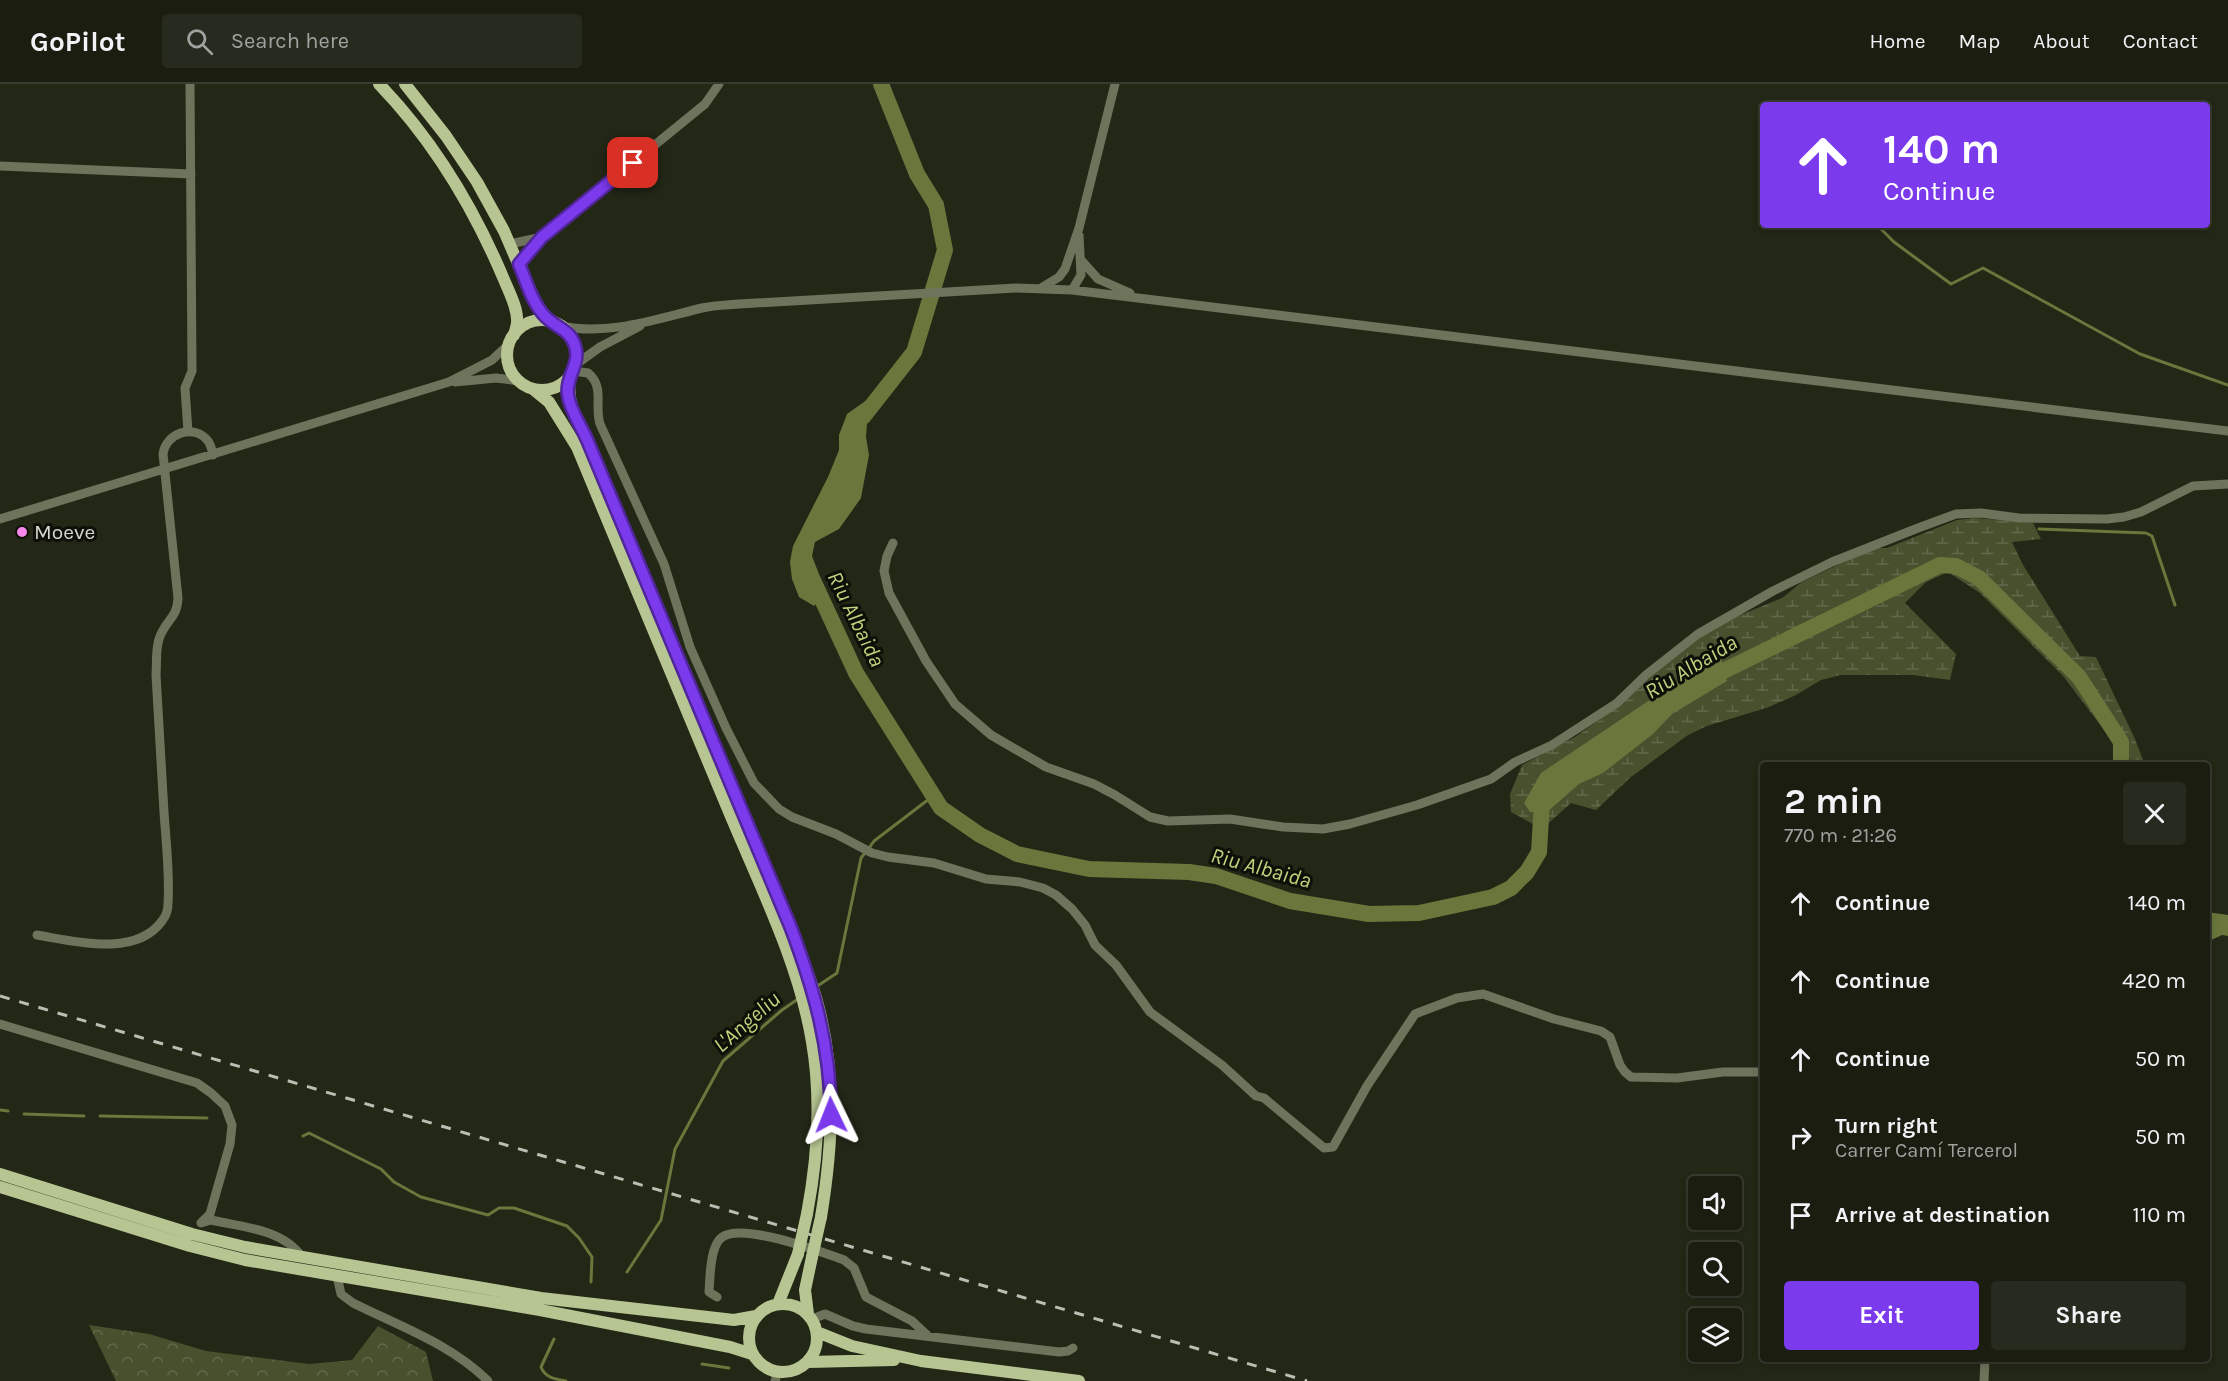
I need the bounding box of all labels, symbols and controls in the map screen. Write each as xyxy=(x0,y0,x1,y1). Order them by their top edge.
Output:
search box xyxy=(162,14,582,68)
text: GoPilot xyxy=(30,25,126,58)
icon: search xyxy=(183,25,216,58)
text: Search here xyxy=(231,28,349,54)
text: Home xyxy=(1870,29,1926,53)
text: Map xyxy=(1959,29,2000,53)
text: About xyxy=(2033,29,2090,53)
text: Contact xyxy=(2123,29,2198,53)
text: 140 m xyxy=(1883,124,2000,174)
icon: ahead xyxy=(1784,126,1862,204)
pin xyxy=(607,137,658,188)
icon: arrive xyxy=(616,146,649,179)
text: Continue xyxy=(1883,175,1995,207)
place label: Moeve xyxy=(34,520,95,544)
marker: Moeve xyxy=(15,525,29,539)
water label: Riu Albaida xyxy=(822,567,890,671)
water label: Riu Albaida xyxy=(1640,629,1742,705)
text: 2 min xyxy=(1784,780,1883,822)
button: close xyxy=(2123,782,2186,845)
text: 770 m · 21:26 xyxy=(1784,824,1897,847)
water label: Riu Albaida xyxy=(1208,842,1314,894)
icon: ahead xyxy=(1784,887,1817,920)
text: Continue xyxy=(1835,890,1930,916)
text: 140 m xyxy=(2128,890,2186,916)
icon: ahead xyxy=(1784,965,1817,998)
text: Continue xyxy=(1835,968,1930,994)
text: 420 m xyxy=(2122,968,2186,994)
water label: L'Angeliu xyxy=(708,986,786,1058)
icon: ahead xyxy=(1784,1043,1817,1076)
text: Continue xyxy=(1835,1046,1930,1072)
text: 50 m xyxy=(2135,1046,2186,1072)
position arrow xyxy=(799,1083,863,1147)
text: Turn right xyxy=(1835,1113,1938,1139)
icon: right xyxy=(1784,1121,1817,1154)
text: 50 m xyxy=(2135,1124,2186,1150)
text: Carrer Camí Tercerol xyxy=(1835,1139,2018,1162)
map controls xyxy=(1688,1176,1742,1362)
button: sound xyxy=(1688,1176,1742,1230)
icon: arrive xyxy=(1784,1199,1817,1232)
text: Arrive at destination xyxy=(1835,1202,2050,1228)
text: 110 m xyxy=(2133,1202,2186,1228)
button: search xyxy=(1688,1242,1742,1296)
button: Exit xyxy=(1784,1281,1979,1350)
button: Share xyxy=(1991,1281,2186,1350)
button: layers xyxy=(1688,1308,1742,1362)

